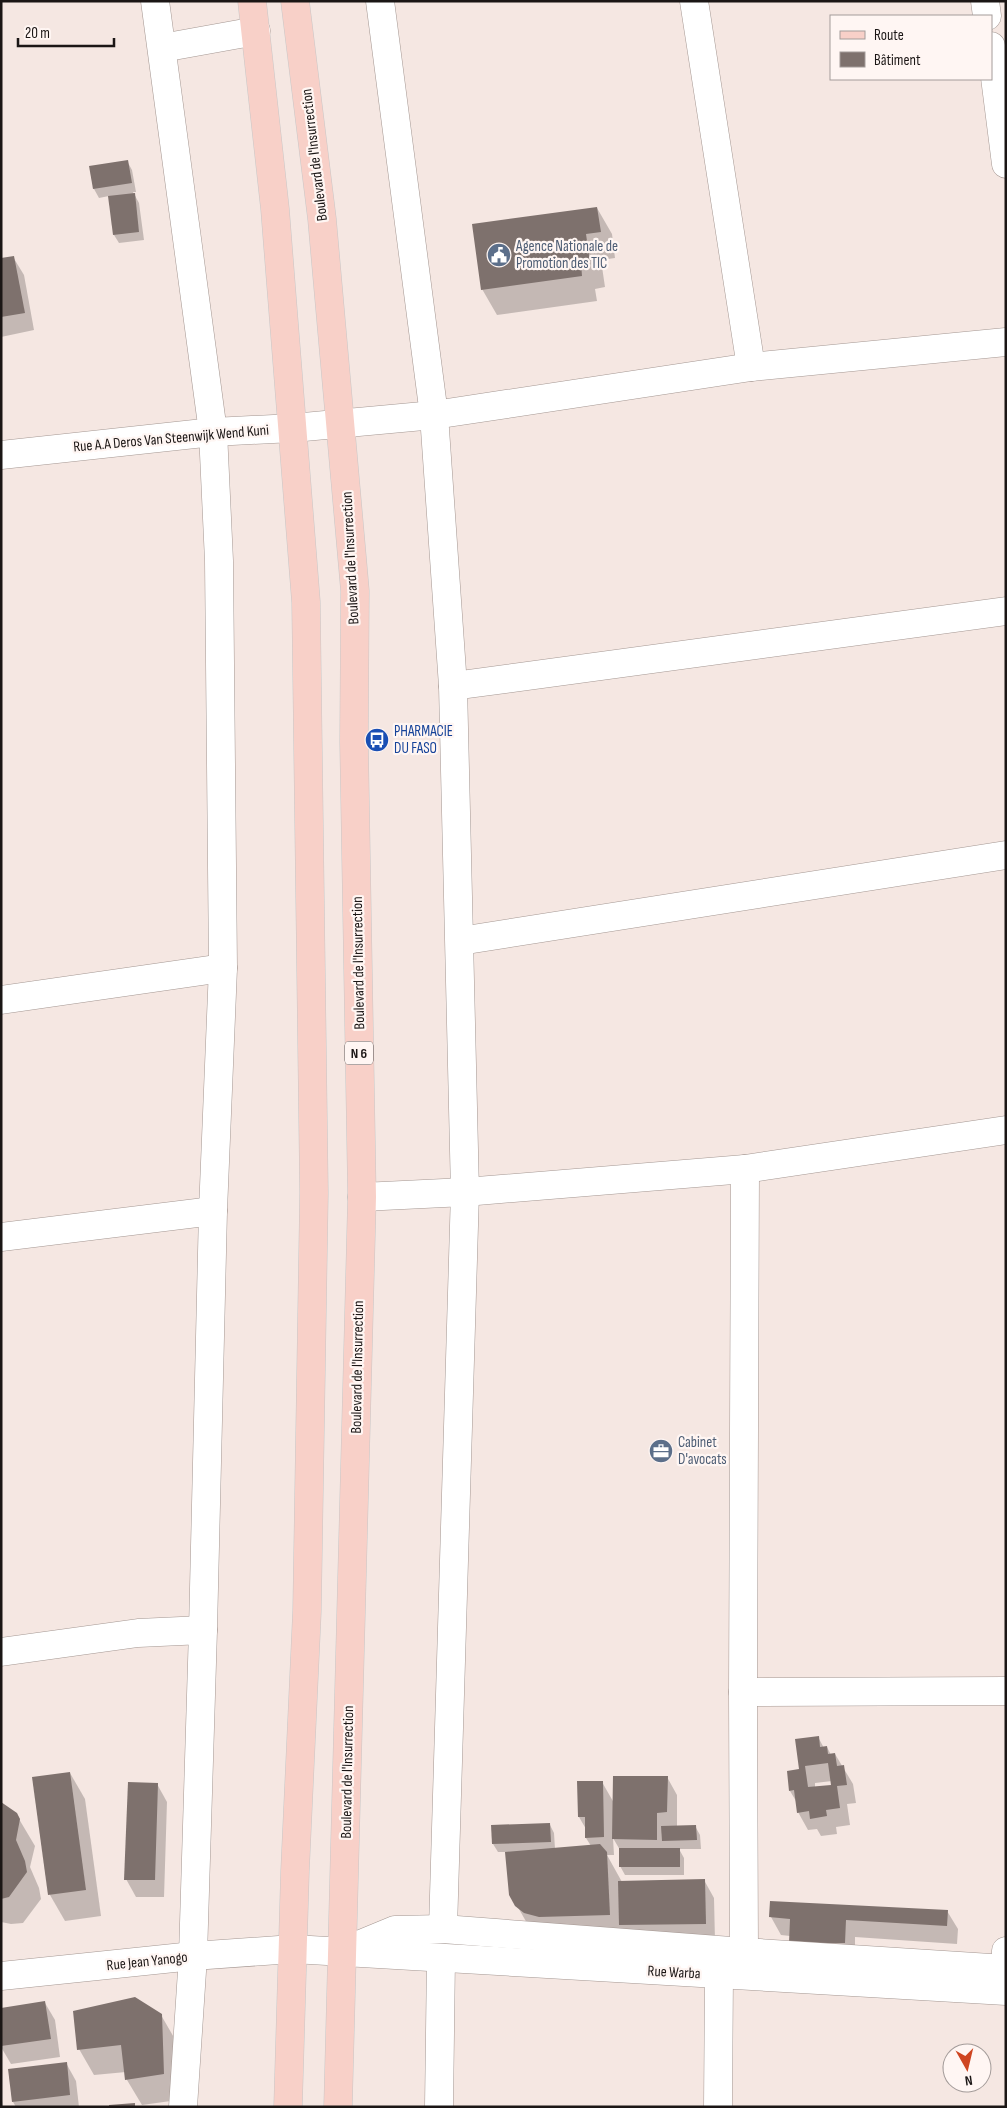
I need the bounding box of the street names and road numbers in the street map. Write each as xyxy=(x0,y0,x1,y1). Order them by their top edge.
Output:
street label: Boulevard de l'Insurrection xyxy=(297,88,332,222)
street label: Rue A.A Deros Van Steenwijk Wend Kuni xyxy=(72,420,270,457)
street label: Boulevard de l'Insurrection xyxy=(338,491,363,625)
street label: Boulevard de l'Insurrection xyxy=(348,896,369,1030)
road number: N 6 xyxy=(345,1042,373,1064)
street label: Boulevard de l'Insurrection xyxy=(347,1300,368,1434)
street label: Boulevard de l'Insurrection xyxy=(337,1705,358,1839)
street label: Rue Jean Yanogo xyxy=(106,1948,189,1975)
street label: Rue Warba xyxy=(647,1962,701,1983)

